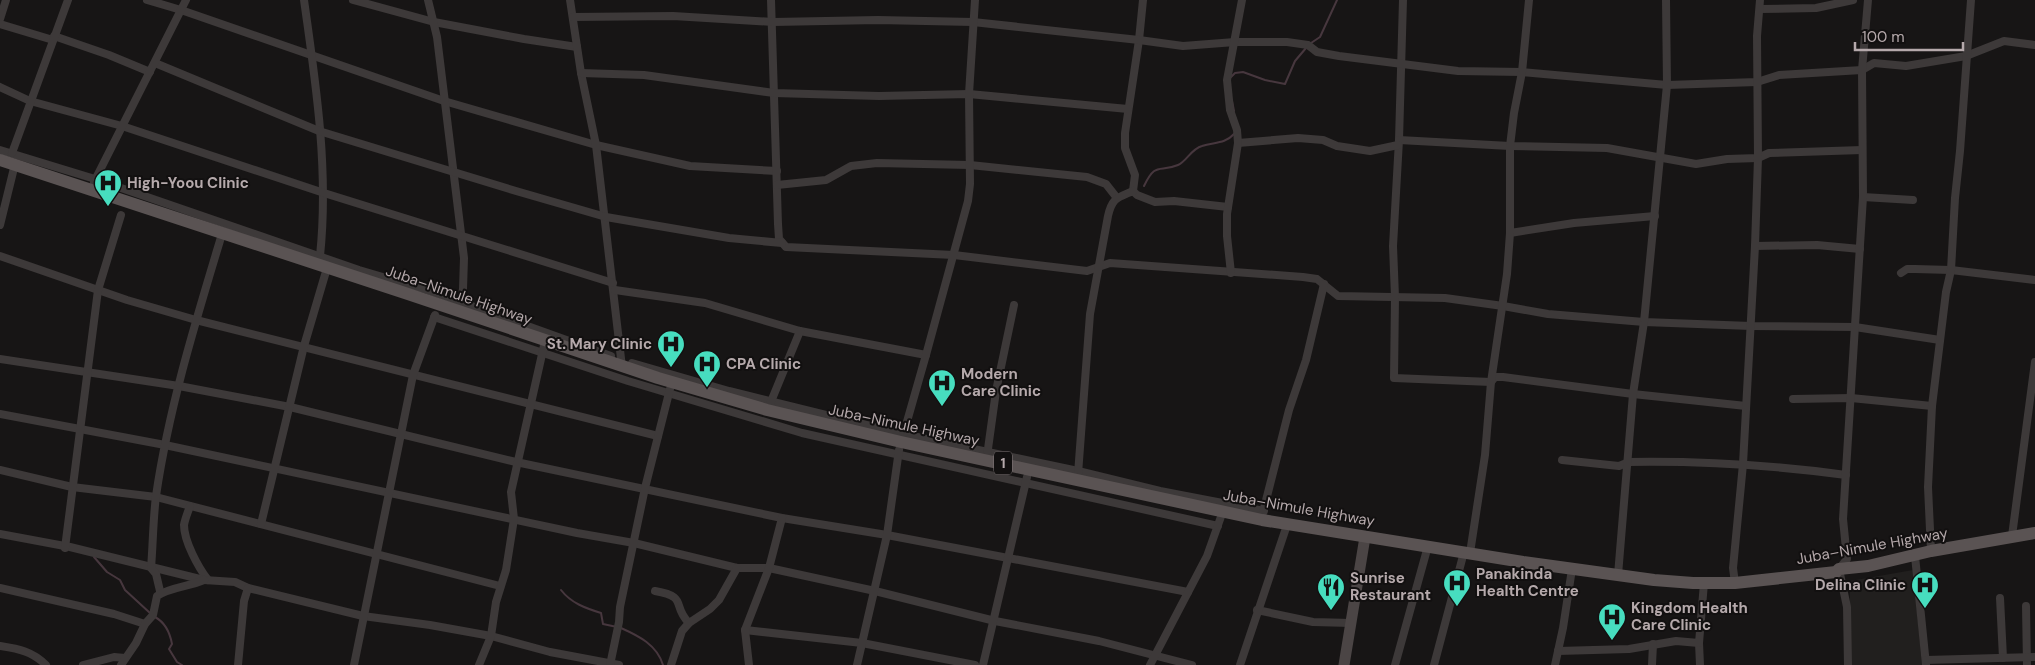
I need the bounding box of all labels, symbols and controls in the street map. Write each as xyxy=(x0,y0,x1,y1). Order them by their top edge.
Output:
scale bar xyxy=(1855,20,1962,52)
text: 100 m xyxy=(1862,27,1905,47)
hospital icon: High-Yoou Clinic xyxy=(93,168,123,207)
place label: High-Yoou Clinic xyxy=(127,173,249,193)
street label: Juba–Nimule Highway xyxy=(383,261,536,330)
hospital icon: St. Mary Clinic xyxy=(656,329,686,368)
place label: St. Mary Clinic xyxy=(547,334,652,354)
hospital icon: CPA Clinic xyxy=(692,349,722,388)
place label: CPA Clinic xyxy=(726,354,801,374)
place label: Modern Care Clinic xyxy=(961,364,1041,401)
hospital icon: Modern Care Clinic xyxy=(927,368,957,407)
street label: Juba–Nimule Highway xyxy=(827,399,982,451)
road number: 1 xyxy=(994,452,1012,474)
street label: Juba–Nimule Highway xyxy=(1222,485,1377,531)
street label: Juba–Nimule Highway xyxy=(1795,523,1950,569)
place label: Panakinda Health Centre xyxy=(1476,564,1579,601)
place label: Sunrise Restaurant xyxy=(1350,568,1431,605)
hospital icon: Panakinda Health Centre xyxy=(1442,568,1472,607)
hospital icon: Delina Clinic xyxy=(1910,570,1940,609)
restaurant icon: Sunrise Restaurant xyxy=(1316,572,1346,611)
place label: Delina Clinic xyxy=(1815,575,1906,595)
place label: Kingdom Health Care Clinic xyxy=(1631,598,1748,635)
hospital icon: Kingdom Health Care Clinic xyxy=(1597,602,1627,641)

